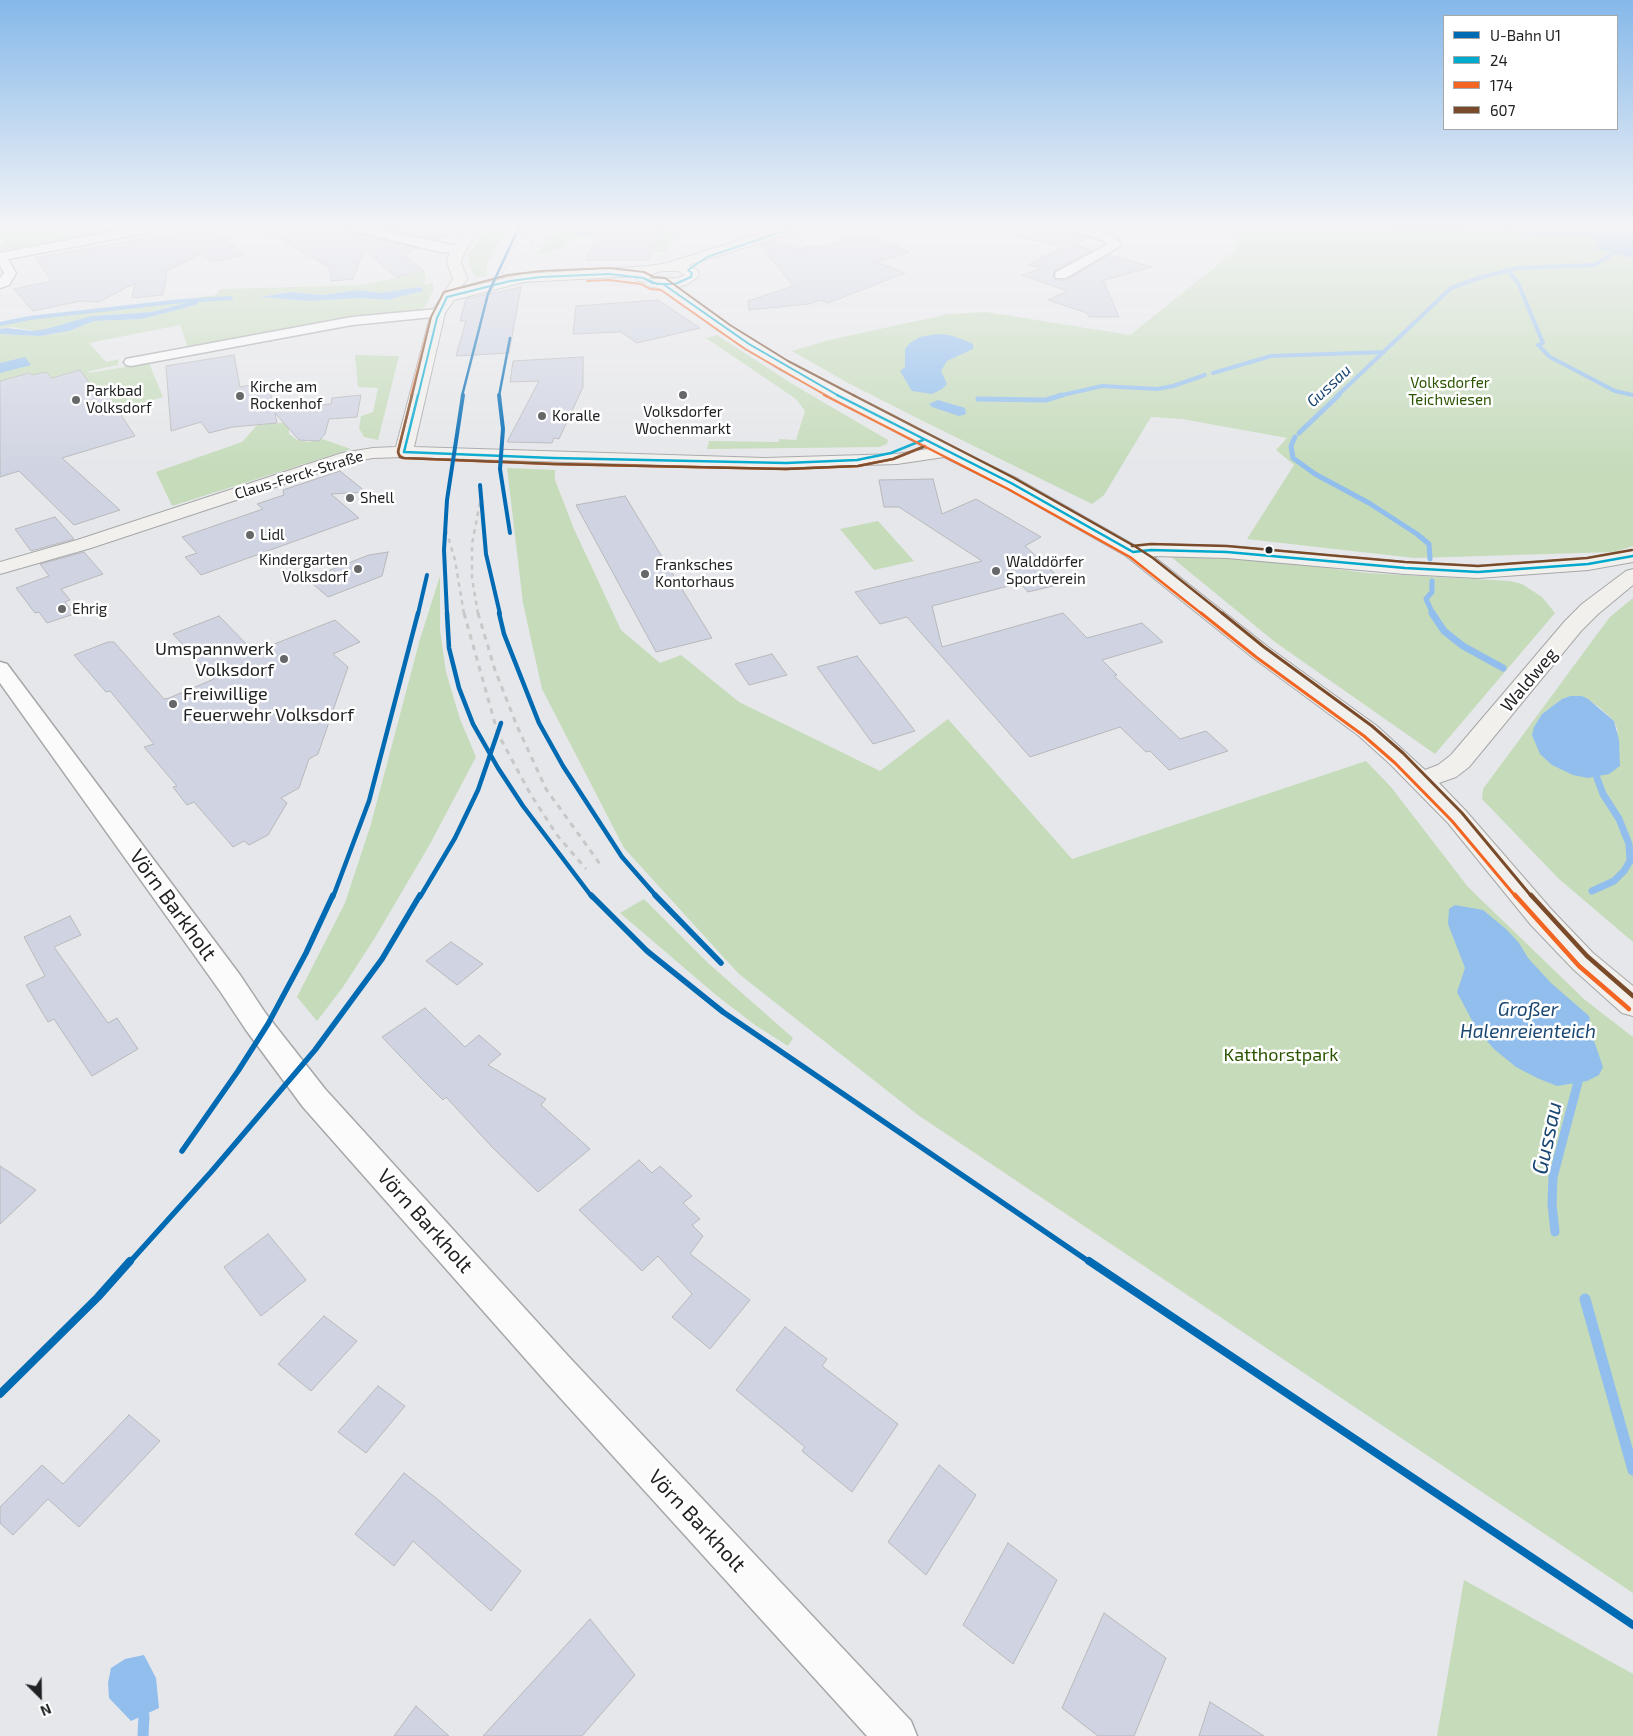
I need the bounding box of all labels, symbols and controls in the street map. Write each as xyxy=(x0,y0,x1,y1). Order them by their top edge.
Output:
legend xyxy=(1443,15,1618,130)
text: U-Bahn U1 xyxy=(1490,26,1561,44)
text: 24 xyxy=(1490,51,1508,69)
text: 174 xyxy=(1490,76,1513,94)
text: 607 xyxy=(1490,101,1515,119)
water label: Gussau xyxy=(1303,361,1355,411)
park label: Volksdorfer Teichwiesen xyxy=(1408,374,1492,409)
place label: Kirche am Rockenhof xyxy=(250,378,322,413)
place label: Parkbad Volksdorf xyxy=(86,382,152,417)
marker: Volksdorfer Wochenmarkt xyxy=(677,389,689,401)
marker: Kirche am Rockenhof xyxy=(234,390,246,402)
marker: Parkbad Volksdorf xyxy=(70,394,82,406)
place label: Volksdorfer Wochenmarkt xyxy=(635,403,731,438)
place label: Koralle xyxy=(552,407,600,425)
marker: Koralle xyxy=(536,410,548,422)
street label: Claus-Ferck-Straße xyxy=(233,447,365,503)
place label: Shell xyxy=(360,489,394,507)
marker: Shell xyxy=(344,492,356,504)
place label: Lidl xyxy=(260,526,284,544)
marker: Lidl xyxy=(244,529,256,541)
unlabelled marker xyxy=(1264,545,1274,555)
place label: Kindergarten Volksdorf xyxy=(259,551,348,586)
place label: Walddörfer Sportverein xyxy=(1006,553,1086,588)
place label: Franksches Kontorhaus xyxy=(655,556,734,591)
marker: Kindergarten Volksdorf xyxy=(352,563,364,575)
marker: Walddörfer Sportverein xyxy=(990,565,1002,577)
marker: Franksches Kontorhaus xyxy=(639,568,651,580)
place label: Ehrig xyxy=(72,600,107,618)
marker: Ehrig xyxy=(56,603,68,615)
place label: Umspannwerk Volksdorf xyxy=(155,638,274,681)
street label: Waldweg xyxy=(1496,644,1562,716)
marker: Umspannwerk Volksdorf xyxy=(278,653,290,665)
place label: Freiwillige Feuerwehr Volksdorf xyxy=(183,683,354,726)
marker: Freiwillige Feuerwehr Volksdorf xyxy=(167,698,179,710)
street label: Vörn Barkholt xyxy=(124,845,222,965)
water label: Großer Halenreienteich xyxy=(1460,999,1596,1043)
park label: Katthorstpark xyxy=(1224,1044,1338,1066)
water label: Gussau xyxy=(1526,1099,1568,1177)
street label: Vörn Barkholt xyxy=(372,1164,478,1278)
street label: Vörn Barkholt xyxy=(643,1464,751,1578)
north arrow xyxy=(15,1671,65,1721)
text: N xyxy=(38,1700,54,1720)

